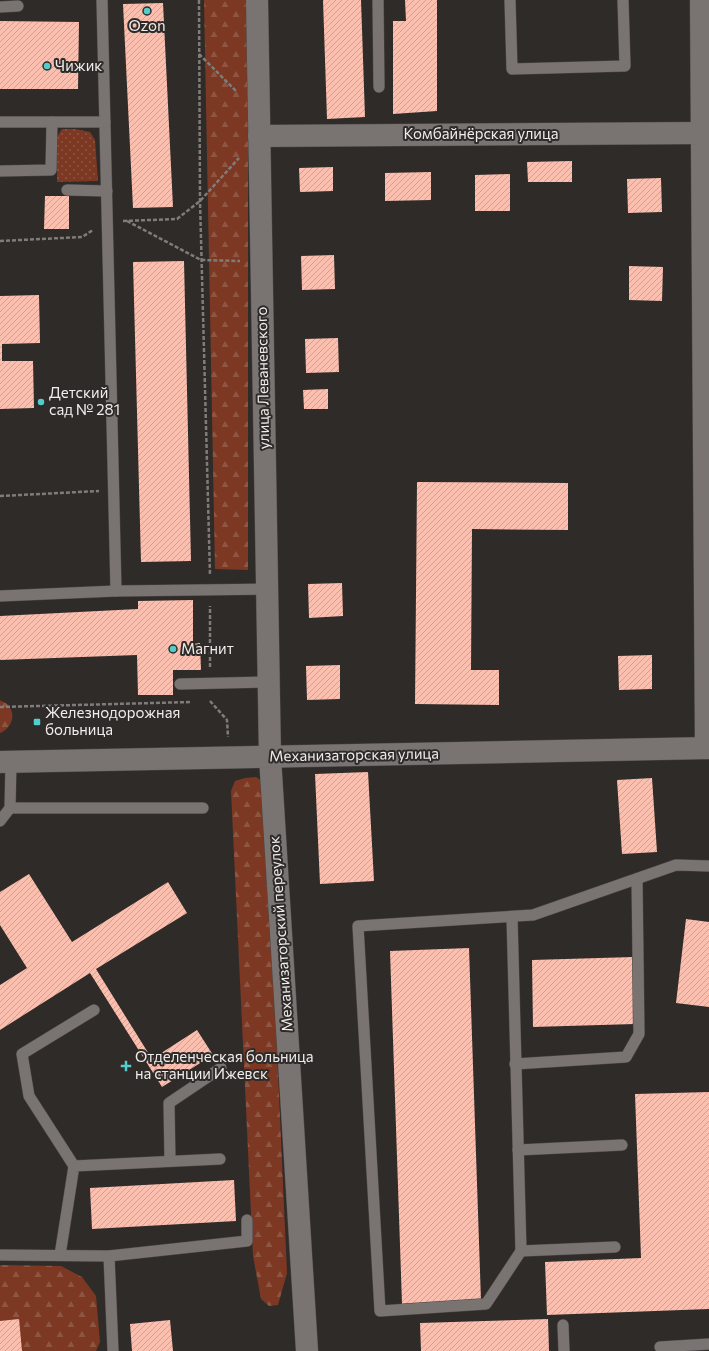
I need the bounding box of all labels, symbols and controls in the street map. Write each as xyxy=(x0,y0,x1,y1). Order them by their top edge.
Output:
marker: Ozon xyxy=(142,6,152,16)
place label: Ozon xyxy=(128,16,166,34)
place label: Чижик xyxy=(55,56,102,74)
marker: Чижик xyxy=(42,61,52,71)
street label: Комбайнёрская улица xyxy=(404,124,558,142)
street label: улица Леваневского xyxy=(252,306,272,450)
place label: Детский сад № 281 xyxy=(49,383,120,418)
marker: Детский сад № 281 xyxy=(36,397,46,407)
place label: Магнит xyxy=(181,639,234,657)
marker: Магнит xyxy=(168,644,178,654)
place label: Железнодорожная больница xyxy=(45,703,180,738)
marker: Железнодорожная больница xyxy=(32,717,42,727)
street label: Механизаторская улица xyxy=(269,744,439,764)
street label: Механизаторский переулок xyxy=(264,836,296,1033)
place label: Отделенческая больница на станции Ижевск xyxy=(135,1047,314,1082)
marker: Отделенческая больница на станции Ижевск xyxy=(120,1060,132,1072)

